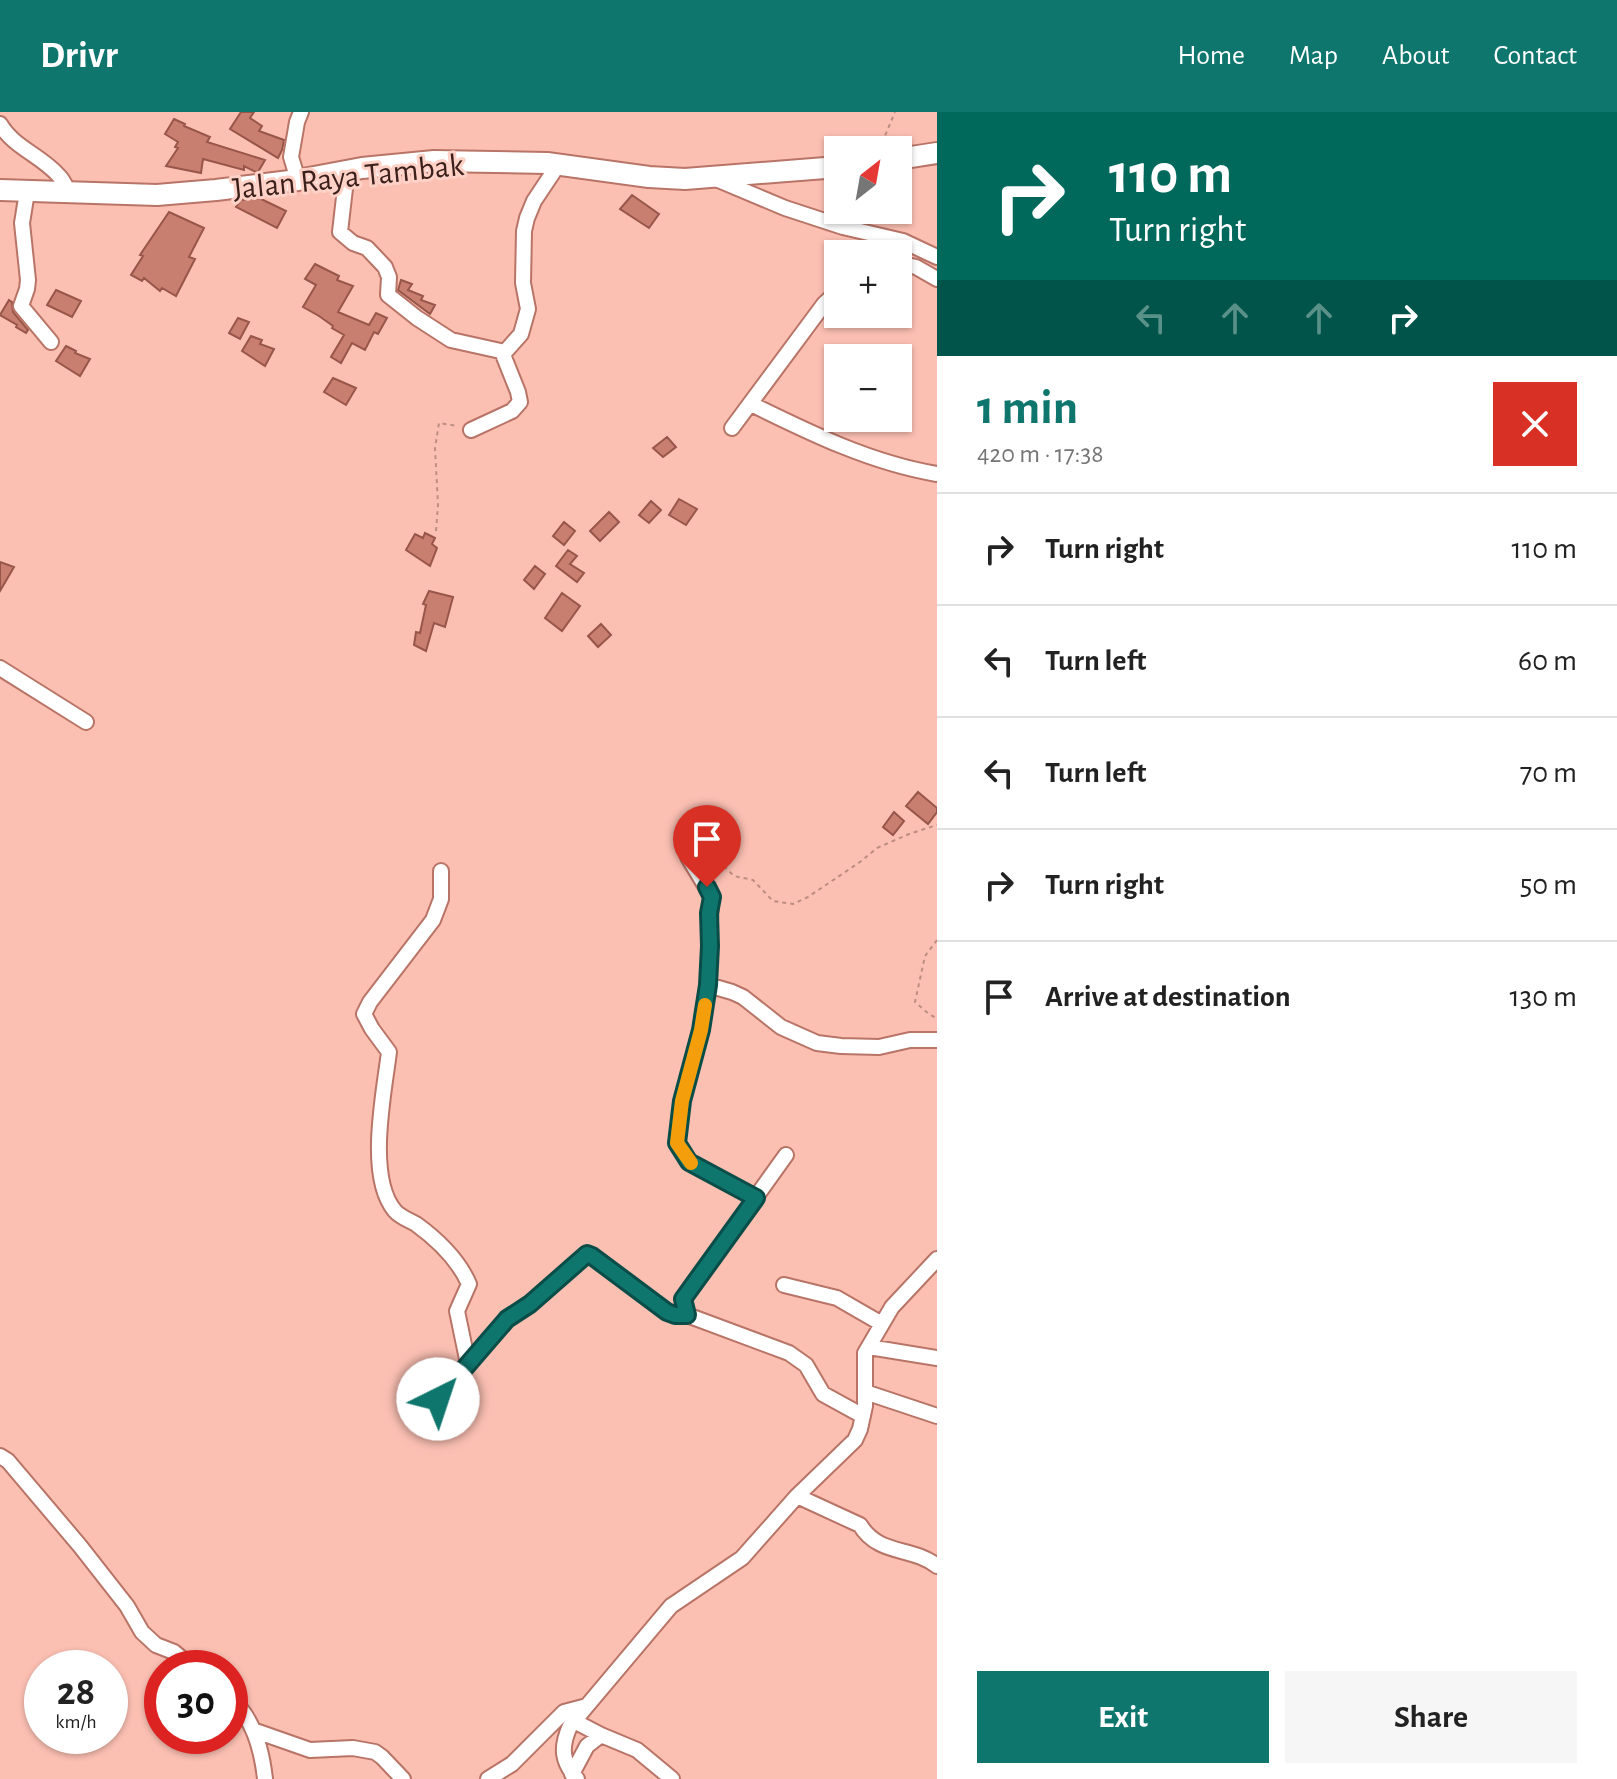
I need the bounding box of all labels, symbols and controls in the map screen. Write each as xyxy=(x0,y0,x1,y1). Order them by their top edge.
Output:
text: Drivr xyxy=(40,37,118,75)
text: Home xyxy=(1178,42,1245,70)
text: Map xyxy=(1289,42,1338,70)
text: About xyxy=(1382,42,1450,70)
text: Contact xyxy=(1494,42,1577,70)
north arrow xyxy=(824,136,912,224)
map controls xyxy=(824,136,912,432)
icon: right xyxy=(977,144,1081,248)
text: 110 m xyxy=(1109,147,1232,203)
street label: Jalan Raya Tambak xyxy=(231,149,466,205)
text: Turn right xyxy=(1109,212,1246,248)
button: + xyxy=(824,240,912,328)
icon: left xyxy=(1129,296,1173,340)
icon: ahead xyxy=(1213,296,1257,340)
icon: ahead xyxy=(1297,296,1341,340)
icon: right xyxy=(1381,296,1425,340)
button: − xyxy=(824,344,912,432)
button: close xyxy=(1493,382,1577,466)
text: 1 min xyxy=(977,385,1078,433)
text: 420 m · 17:38 xyxy=(977,441,1103,467)
icon: right xyxy=(977,527,1021,571)
text: Turn right xyxy=(1045,534,1164,564)
text: 110 m xyxy=(1512,534,1577,564)
icon: left xyxy=(977,639,1021,683)
text: Turn left xyxy=(1045,646,1146,676)
text: 60 m xyxy=(1518,646,1577,676)
icon: left xyxy=(977,751,1021,795)
text: Turn left xyxy=(1045,758,1146,788)
text: 70 m xyxy=(1520,758,1577,788)
pin xyxy=(673,805,741,887)
icon: arrive xyxy=(685,817,729,861)
icon: right xyxy=(977,863,1021,907)
text: Turn right xyxy=(1045,870,1164,900)
text: 50 m xyxy=(1520,870,1577,900)
icon: arrive xyxy=(977,975,1021,1019)
text: Arrive at destination xyxy=(1045,982,1291,1012)
text: 130 m xyxy=(1510,982,1577,1012)
position arrow xyxy=(396,1357,480,1441)
speed limit sign: 30 xyxy=(144,1650,248,1754)
button: Exit xyxy=(977,1671,1269,1763)
button: Share xyxy=(1285,1671,1577,1763)
text: 28 xyxy=(57,1672,95,1712)
text: km/h xyxy=(55,1712,97,1732)

